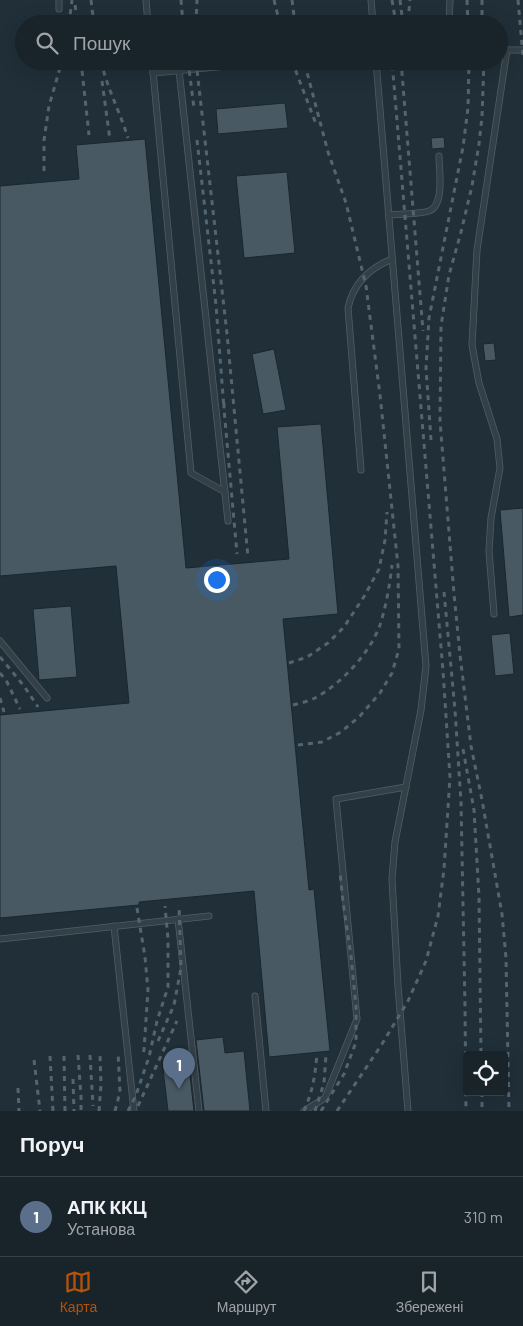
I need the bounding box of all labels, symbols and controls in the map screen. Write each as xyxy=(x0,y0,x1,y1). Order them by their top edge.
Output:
search box xyxy=(15,15,508,70)
icon: search xyxy=(33,29,61,57)
text: Пошук xyxy=(73,31,130,54)
your location xyxy=(204,567,230,593)
pin: 1 xyxy=(163,1048,195,1089)
map controls xyxy=(463,1051,508,1096)
button: locate xyxy=(463,1051,508,1096)
text: Поруч xyxy=(20,1131,84,1156)
text: АПК ККЦ xyxy=(67,1195,147,1218)
text: 1 xyxy=(33,1207,39,1226)
text: 310 m xyxy=(464,1207,503,1226)
text: Установа xyxy=(67,1219,135,1238)
tab: Карта xyxy=(60,1268,97,1315)
tab: Маршрут xyxy=(217,1268,276,1315)
tab: Збережені xyxy=(396,1268,463,1315)

